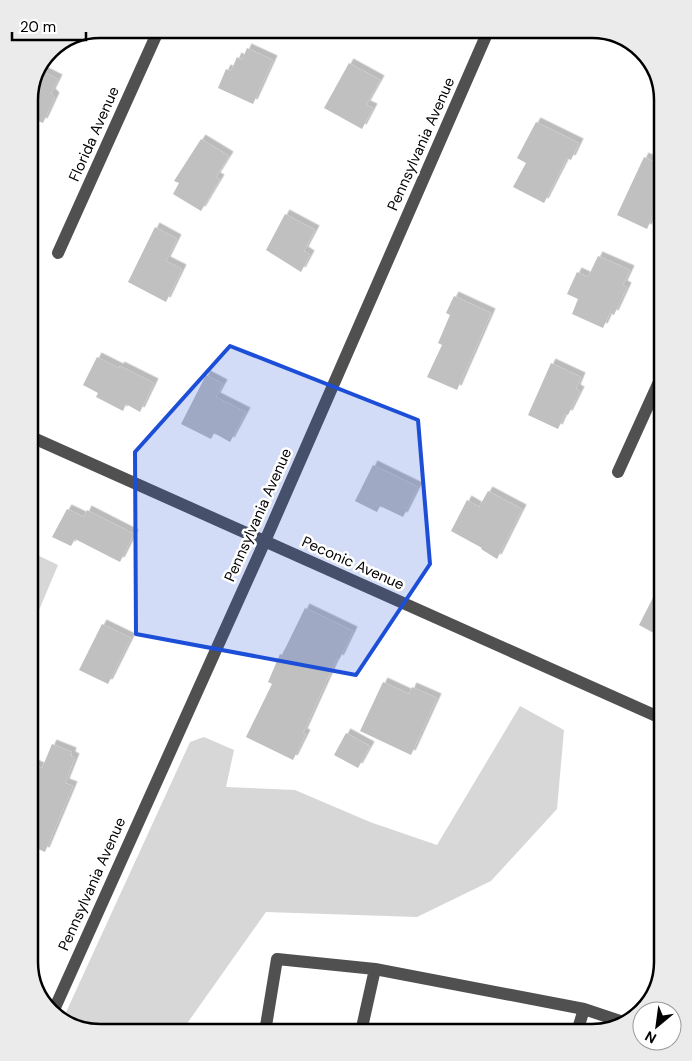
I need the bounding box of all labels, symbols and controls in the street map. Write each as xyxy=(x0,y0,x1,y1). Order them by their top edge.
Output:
scale bar xyxy=(12,10,86,42)
text: 20 m xyxy=(20,17,56,37)
street label: Pennsylvania Avenue xyxy=(383,74,459,214)
street label: Florida Avenue xyxy=(64,83,124,185)
street label: Pennsylvania Avenue xyxy=(220,445,296,585)
street label: Peconic Avenue xyxy=(299,531,407,595)
street label: Pennsylvania Avenue xyxy=(54,814,130,954)
north arrow xyxy=(632,1001,682,1051)
text: N xyxy=(642,1027,660,1048)

